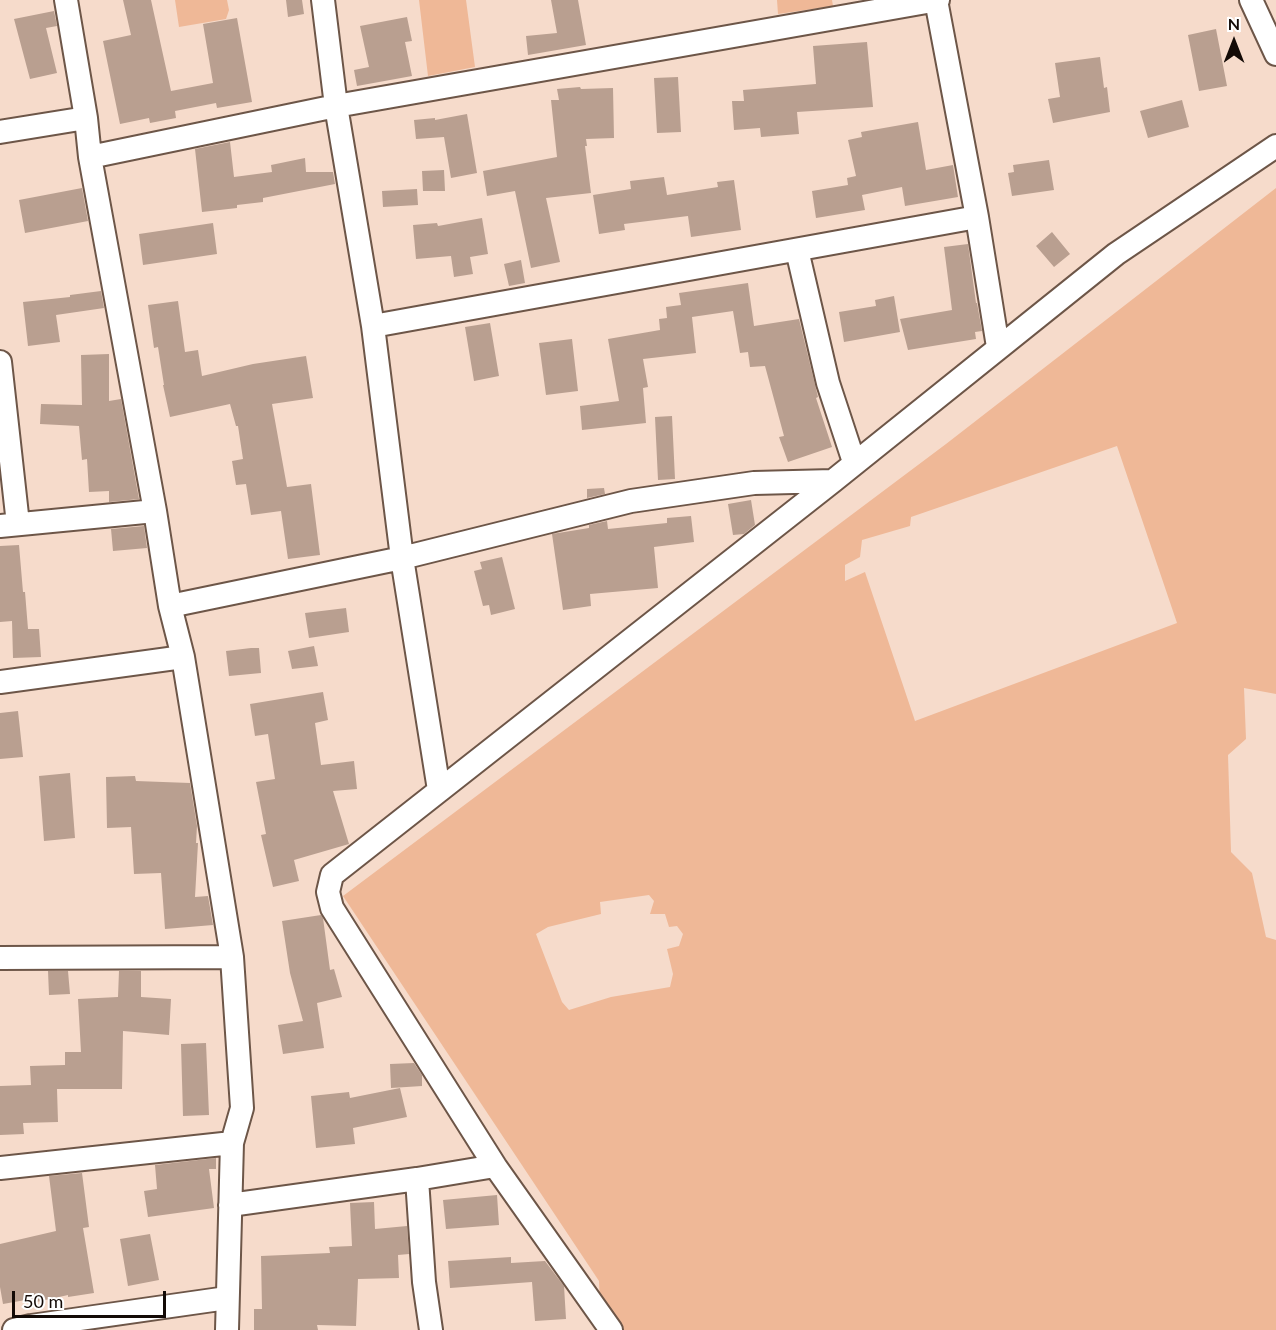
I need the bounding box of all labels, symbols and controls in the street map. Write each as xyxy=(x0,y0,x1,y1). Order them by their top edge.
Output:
north arrow xyxy=(1204,12,1264,72)
text: N xyxy=(1228,14,1240,33)
scale bar xyxy=(15,1279,170,1317)
text: 50 m xyxy=(23,1290,63,1312)

